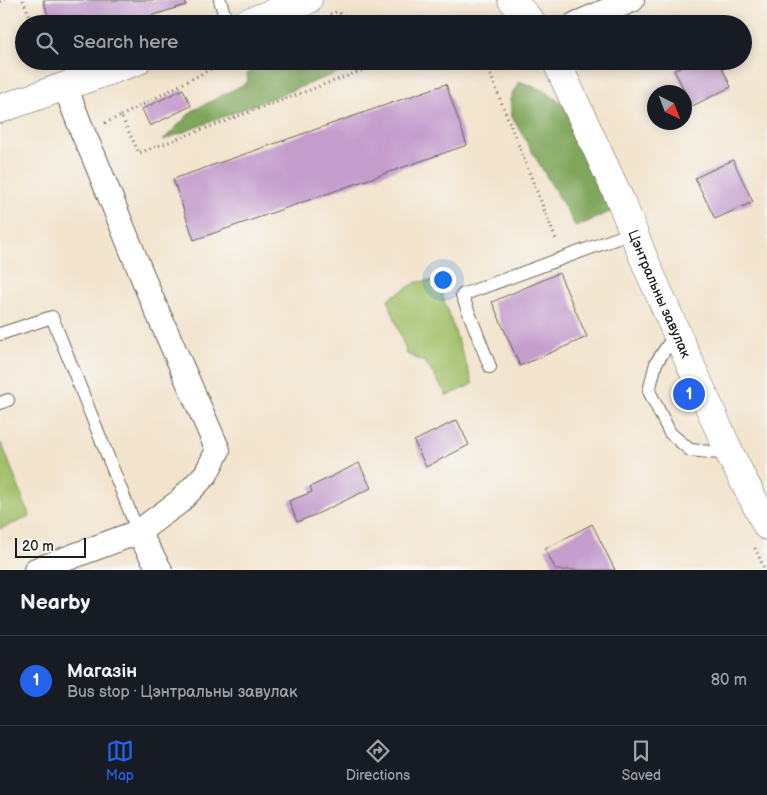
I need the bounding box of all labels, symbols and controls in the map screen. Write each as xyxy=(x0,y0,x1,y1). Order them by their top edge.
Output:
search box xyxy=(15,15,752,70)
icon: search xyxy=(33,29,61,57)
text: Search here xyxy=(73,31,178,54)
north arrow xyxy=(647,85,692,130)
street label: Цэнтральны завулак xyxy=(625,227,695,361)
your location xyxy=(430,267,456,293)
pin: 1 xyxy=(673,375,705,413)
scale bar xyxy=(15,535,86,558)
text: 20 m xyxy=(22,538,54,555)
text: Nearby xyxy=(20,590,90,615)
text: Магазін xyxy=(67,660,137,683)
text: 1 xyxy=(33,671,39,690)
text: 80 m xyxy=(711,671,747,690)
text: Bus stop · Цэнтральны завулак xyxy=(67,683,298,702)
tab: Map xyxy=(106,737,134,784)
tab: Directions xyxy=(346,737,410,784)
tab: Saved xyxy=(622,737,661,784)

